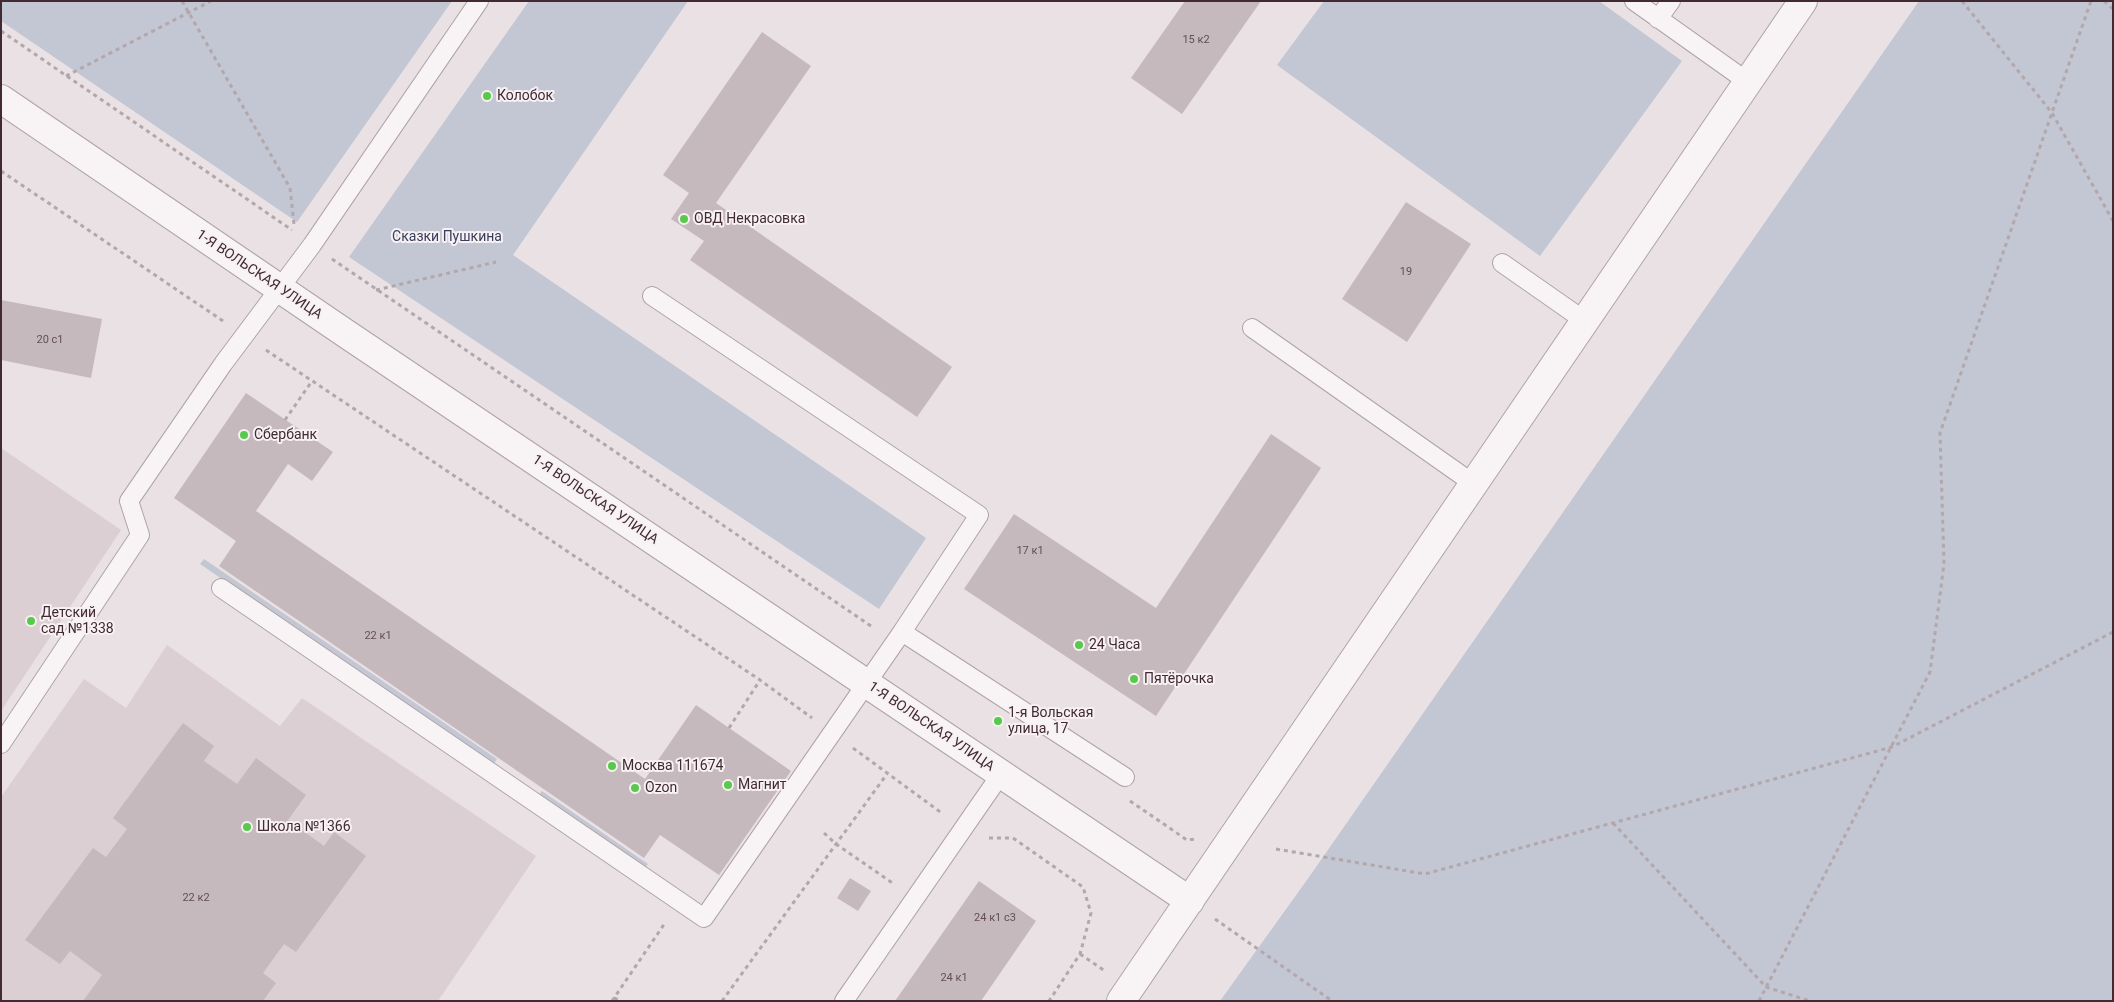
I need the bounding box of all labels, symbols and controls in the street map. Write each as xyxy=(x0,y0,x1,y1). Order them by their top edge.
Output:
house number: 15 к2 xyxy=(1182,33,1210,47)
place label: Колобок xyxy=(497,88,553,104)
marker: Колобок xyxy=(481,90,493,102)
place label: ОВД Некрасовка xyxy=(694,211,805,227)
marker: ОВД Некрасовка xyxy=(678,213,690,225)
street label: 1-Я ВОЛЬСКАЯ УЛИЦА xyxy=(193,227,325,323)
park label: Сказки Пушкина xyxy=(392,229,502,245)
house number: 19 xyxy=(1400,265,1412,279)
house number: 20 с1 xyxy=(36,333,64,347)
place label: Сбербанк xyxy=(254,427,317,443)
marker: Сбербанк xyxy=(238,429,250,441)
street label: 1-Я ВОЛЬСКАЯ УЛИЦА xyxy=(529,452,661,548)
house number: 17 к1 xyxy=(1016,544,1044,558)
place label: Детский сад №1338 xyxy=(41,605,114,638)
marker: Детский сад №1338 xyxy=(25,615,37,627)
house number: 22 к1 xyxy=(364,629,392,643)
place label: 24 Часа xyxy=(1089,637,1140,653)
marker: 24 Часа xyxy=(1073,639,1085,651)
place label: Пятёрочка xyxy=(1144,671,1214,687)
marker: Пятёрочка xyxy=(1128,673,1140,685)
street label: 1-Я ВОЛЬСКАЯ УЛИЦА xyxy=(865,679,997,775)
place label: 1-я Вольская улица, 17 xyxy=(1008,705,1093,738)
marker: 1-я Вольская улица, 17 xyxy=(992,715,1004,727)
place label: Москва 111674 xyxy=(622,758,723,774)
marker: Москва 111674 xyxy=(606,760,618,772)
place label: Магнит xyxy=(738,777,787,793)
marker: Магнит xyxy=(722,779,734,791)
place label: Ozon xyxy=(645,780,677,796)
marker: Ozon xyxy=(629,782,641,794)
place label: Школа №1366 xyxy=(257,819,351,835)
marker: Школа №1366 xyxy=(241,821,253,833)
house number: 22 к2 xyxy=(182,891,210,905)
house number: 24 к1 с3 xyxy=(974,911,1016,925)
house number: 24 к1 xyxy=(940,971,968,985)

